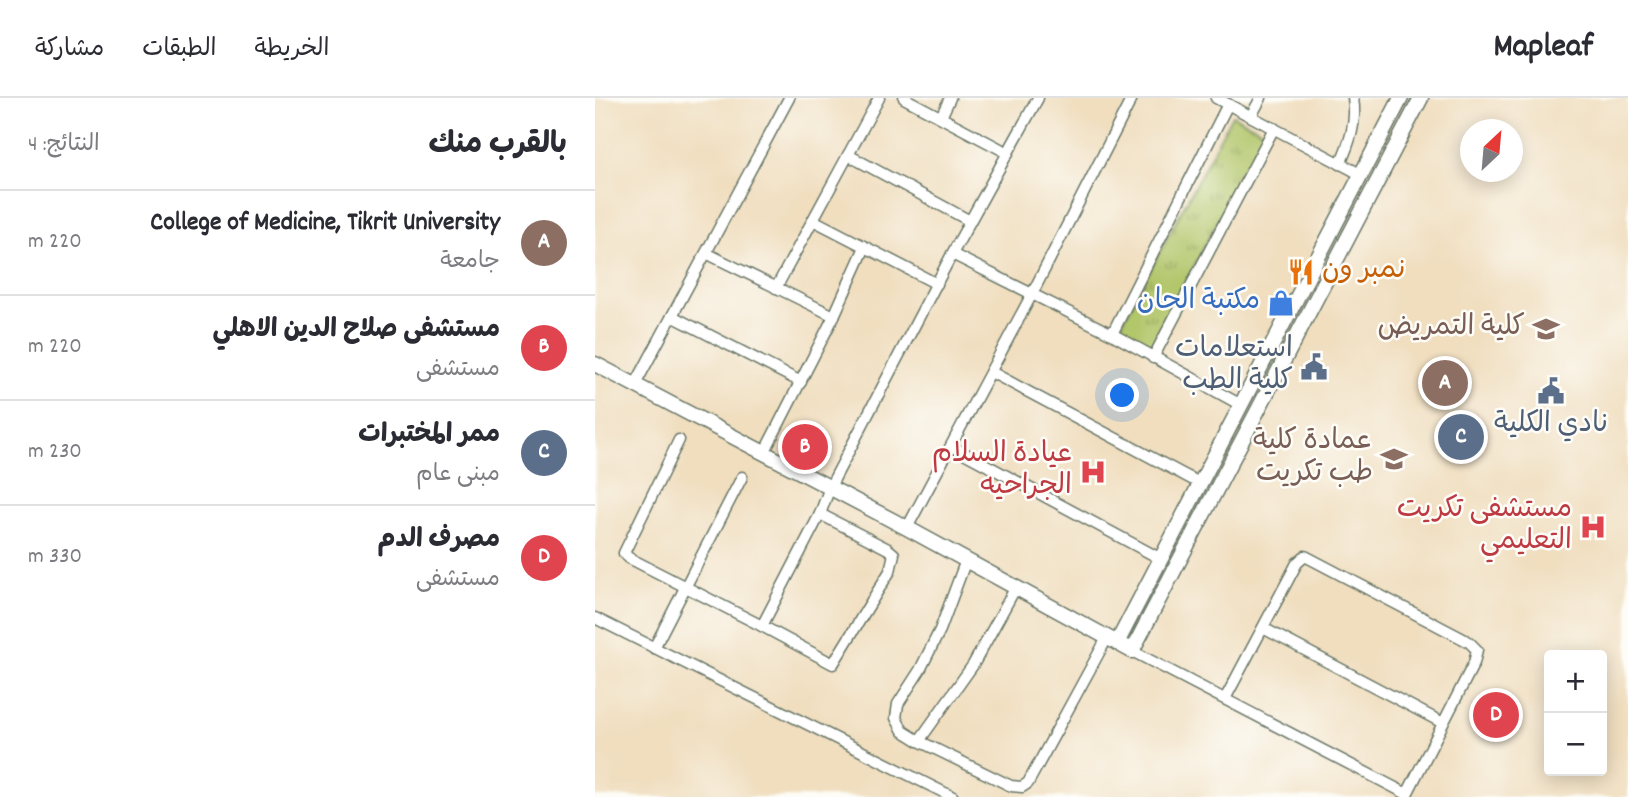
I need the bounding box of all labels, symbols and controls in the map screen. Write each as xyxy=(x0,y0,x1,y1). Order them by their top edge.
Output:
text: Mapleaf xyxy=(1494,25,1593,72)
text: مشاركة xyxy=(35,33,104,67)
text: الطبقات xyxy=(142,33,217,67)
text: الخريطة xyxy=(255,33,329,67)
north arrow xyxy=(1460,119,1523,182)
text: بالقرب منك xyxy=(429,125,567,168)
text: النتائج: 4 xyxy=(28,129,100,162)
text: College of Medicine, Tikrit University xyxy=(150,205,500,242)
text: 220 m xyxy=(28,226,82,259)
text: A xyxy=(538,226,550,259)
text: جامعة xyxy=(440,246,500,279)
place label: نمبر ون xyxy=(1322,252,1405,292)
restaurant icon: نمبر ون xyxy=(1286,257,1316,287)
place label: مكتبة الحان xyxy=(1137,283,1260,323)
shop icon: مكتبة الحان xyxy=(1266,288,1296,318)
place label: كلية التمريض xyxy=(1378,309,1525,349)
text: مستشفى صلاح الدين الاهلي xyxy=(212,312,500,349)
school or university icon: كلية التمريض xyxy=(1531,314,1561,344)
text: 220 m xyxy=(28,331,82,364)
text: B xyxy=(539,331,549,364)
place label: استعلامات كلية الطب xyxy=(1175,331,1293,403)
public building icon: استعلامات كلية الطب xyxy=(1299,352,1329,382)
text: مستشفى xyxy=(416,354,500,387)
pin: A xyxy=(1422,357,1468,409)
public building icon: نادي الكلية xyxy=(1536,376,1566,406)
your location xyxy=(1105,378,1139,412)
place label: نادي الكلية xyxy=(1494,406,1608,446)
pin: C xyxy=(1438,411,1484,463)
text: ممر المختبرات xyxy=(358,417,500,454)
pin: B xyxy=(782,421,828,473)
place label: عمادة كلية طب تكريت xyxy=(1253,423,1373,495)
text: 230 m xyxy=(28,436,82,469)
text: C xyxy=(538,436,550,469)
place label: عيادة السلام الجراحيه xyxy=(932,436,1072,508)
school or university icon: عمادة كلية طب تكريت xyxy=(1379,444,1409,474)
hospital icon: عيادة السلام الجراحيه xyxy=(1078,457,1108,487)
text: مبنى عام xyxy=(416,459,500,492)
place label: مستشفى تكريت التعليمي xyxy=(1397,491,1572,563)
hospital icon: مستشفى تكريت التعليمي xyxy=(1578,512,1608,542)
text: مصرف الدم xyxy=(378,522,500,559)
text: 330 m xyxy=(28,541,82,574)
text: D xyxy=(538,541,550,574)
text: مستشفى xyxy=(416,564,500,597)
map controls xyxy=(1544,650,1607,776)
button: + xyxy=(1544,650,1607,713)
pin: D xyxy=(1473,689,1519,741)
button: − xyxy=(1544,713,1607,776)

